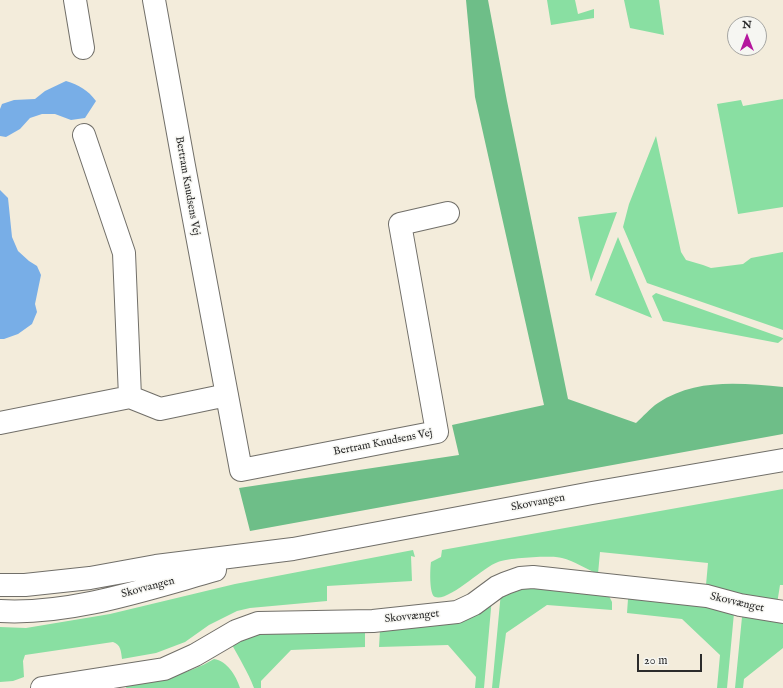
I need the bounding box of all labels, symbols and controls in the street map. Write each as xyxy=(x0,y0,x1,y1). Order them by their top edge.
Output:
north arrow xyxy=(727,16,767,56)
text: N xyxy=(742,18,752,32)
street label: Bertram Knudsens Vej xyxy=(172,135,202,237)
street label: Bertram Knudsens Vej xyxy=(332,427,434,459)
street label: Skovvangen xyxy=(510,491,566,515)
street label: Skovvangen xyxy=(120,575,176,601)
street label: Skovvænget xyxy=(709,590,765,616)
street label: Skovvænget xyxy=(384,608,440,626)
scale bar xyxy=(639,646,704,672)
text: 20 m xyxy=(644,653,667,668)

